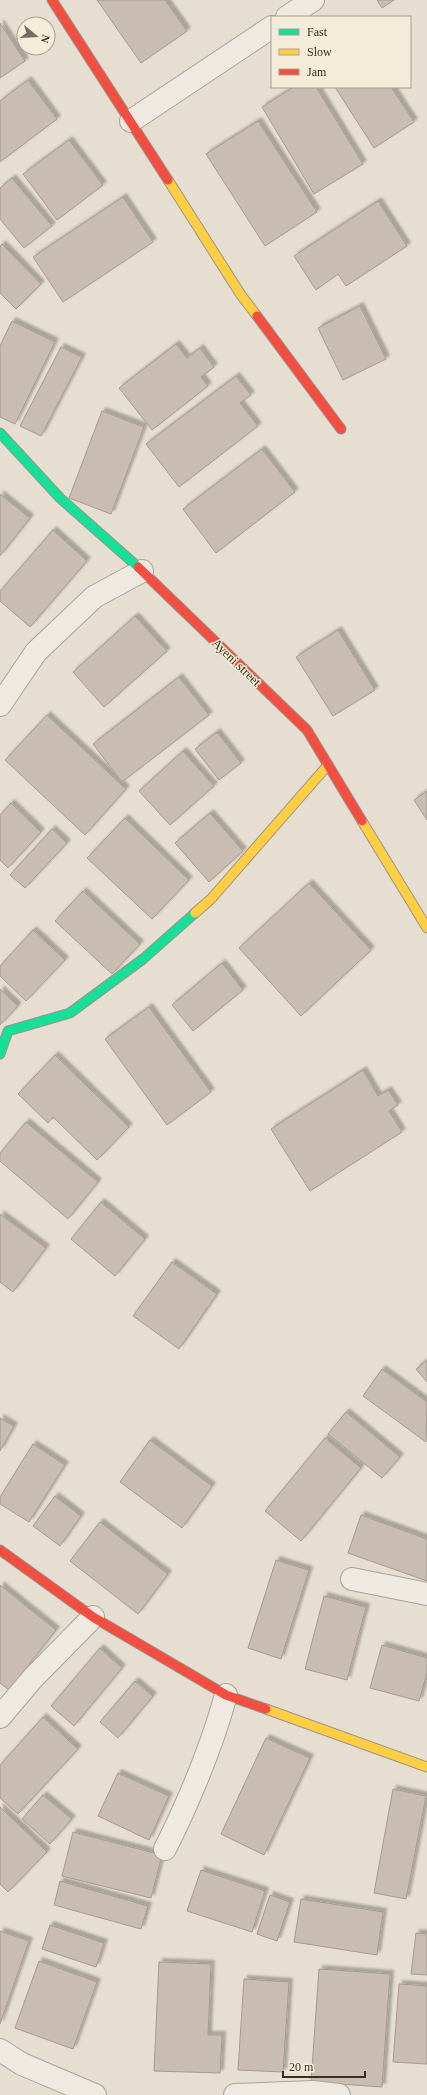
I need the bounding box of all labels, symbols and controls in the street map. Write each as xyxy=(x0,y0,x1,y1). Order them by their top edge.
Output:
north arrow xyxy=(16,16,56,56)
legend xyxy=(271,16,411,88)
text: Fast xyxy=(307,25,328,39)
text: N xyxy=(39,33,52,45)
text: Slow xyxy=(307,45,332,59)
text: Jam xyxy=(307,65,327,79)
street label: Ayeni street xyxy=(209,635,264,690)
scale bar xyxy=(283,2053,365,2079)
text: 20 m xyxy=(289,2060,314,2074)

